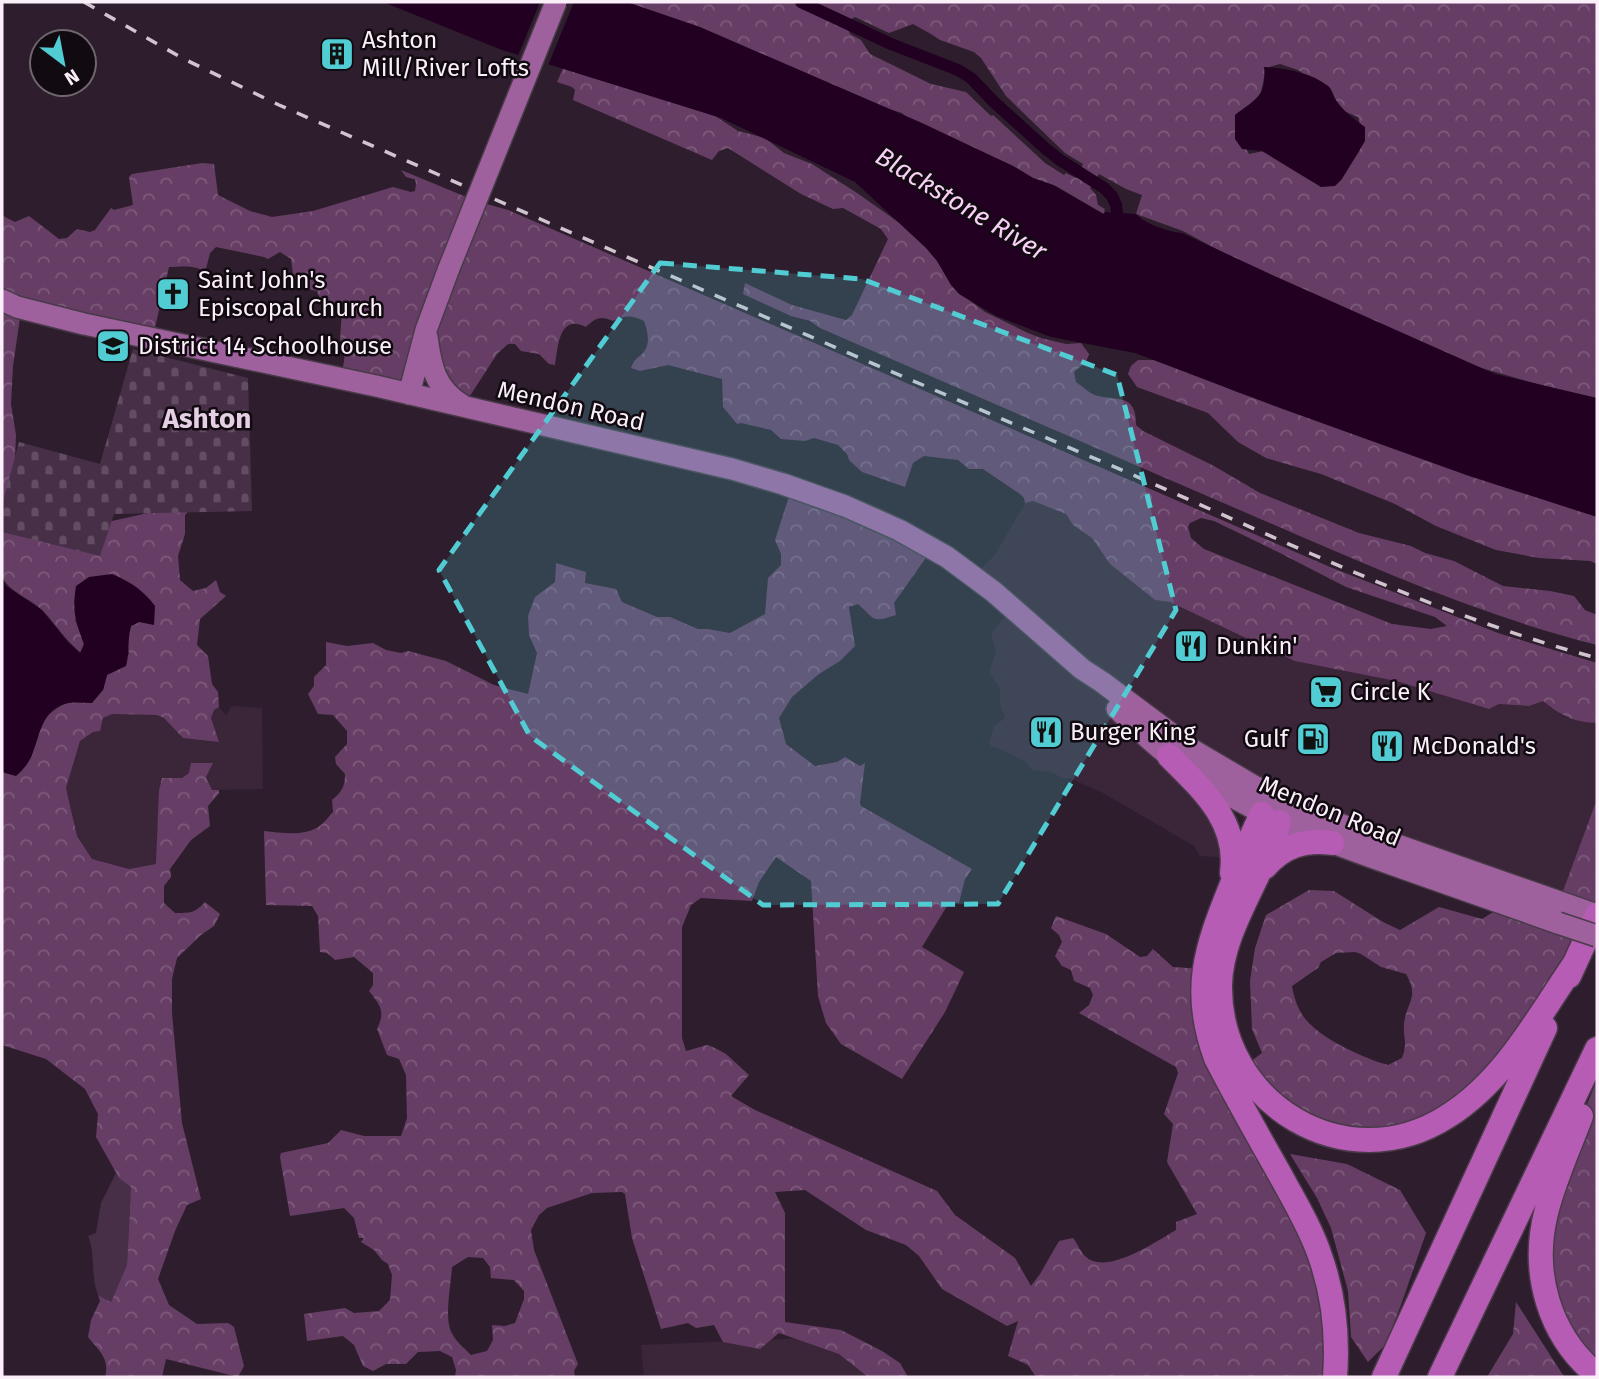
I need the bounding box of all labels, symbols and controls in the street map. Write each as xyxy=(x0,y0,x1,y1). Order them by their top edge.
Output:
place label: Ashton Mill/River Lofts xyxy=(362,26,529,82)
north arrow xyxy=(28,28,98,98)
building icon: Ashton Mill/River Lofts xyxy=(318,35,356,73)
text: N xyxy=(60,64,83,90)
water label: Blackstone River xyxy=(870,141,1053,268)
place label: Saint John's Episcopal Church xyxy=(198,266,383,322)
church icon: Saint John's Episcopal Church xyxy=(154,275,192,313)
school or university icon: District 14 Schoolhouse xyxy=(94,327,132,365)
place label: District 14 Schoolhouse xyxy=(138,332,392,360)
street label: Mendon Road xyxy=(495,375,647,437)
district label: Ashton xyxy=(161,402,252,435)
restaurant icon: Dunkin' xyxy=(1172,627,1210,665)
place label: Dunkin' xyxy=(1216,632,1298,660)
supermarket icon: Circle K xyxy=(1307,673,1345,711)
place label: Circle K xyxy=(1350,678,1432,706)
restaurant icon: Burger King xyxy=(1027,713,1065,751)
place label: Burger King xyxy=(1070,718,1196,746)
fuel station icon: Gulf xyxy=(1294,720,1332,758)
place label: Gulf xyxy=(1244,725,1290,753)
restaurant icon: McDonald's xyxy=(1368,727,1406,765)
place label: McDonald's xyxy=(1412,732,1536,760)
street label: Mendon Road xyxy=(1255,770,1405,852)

